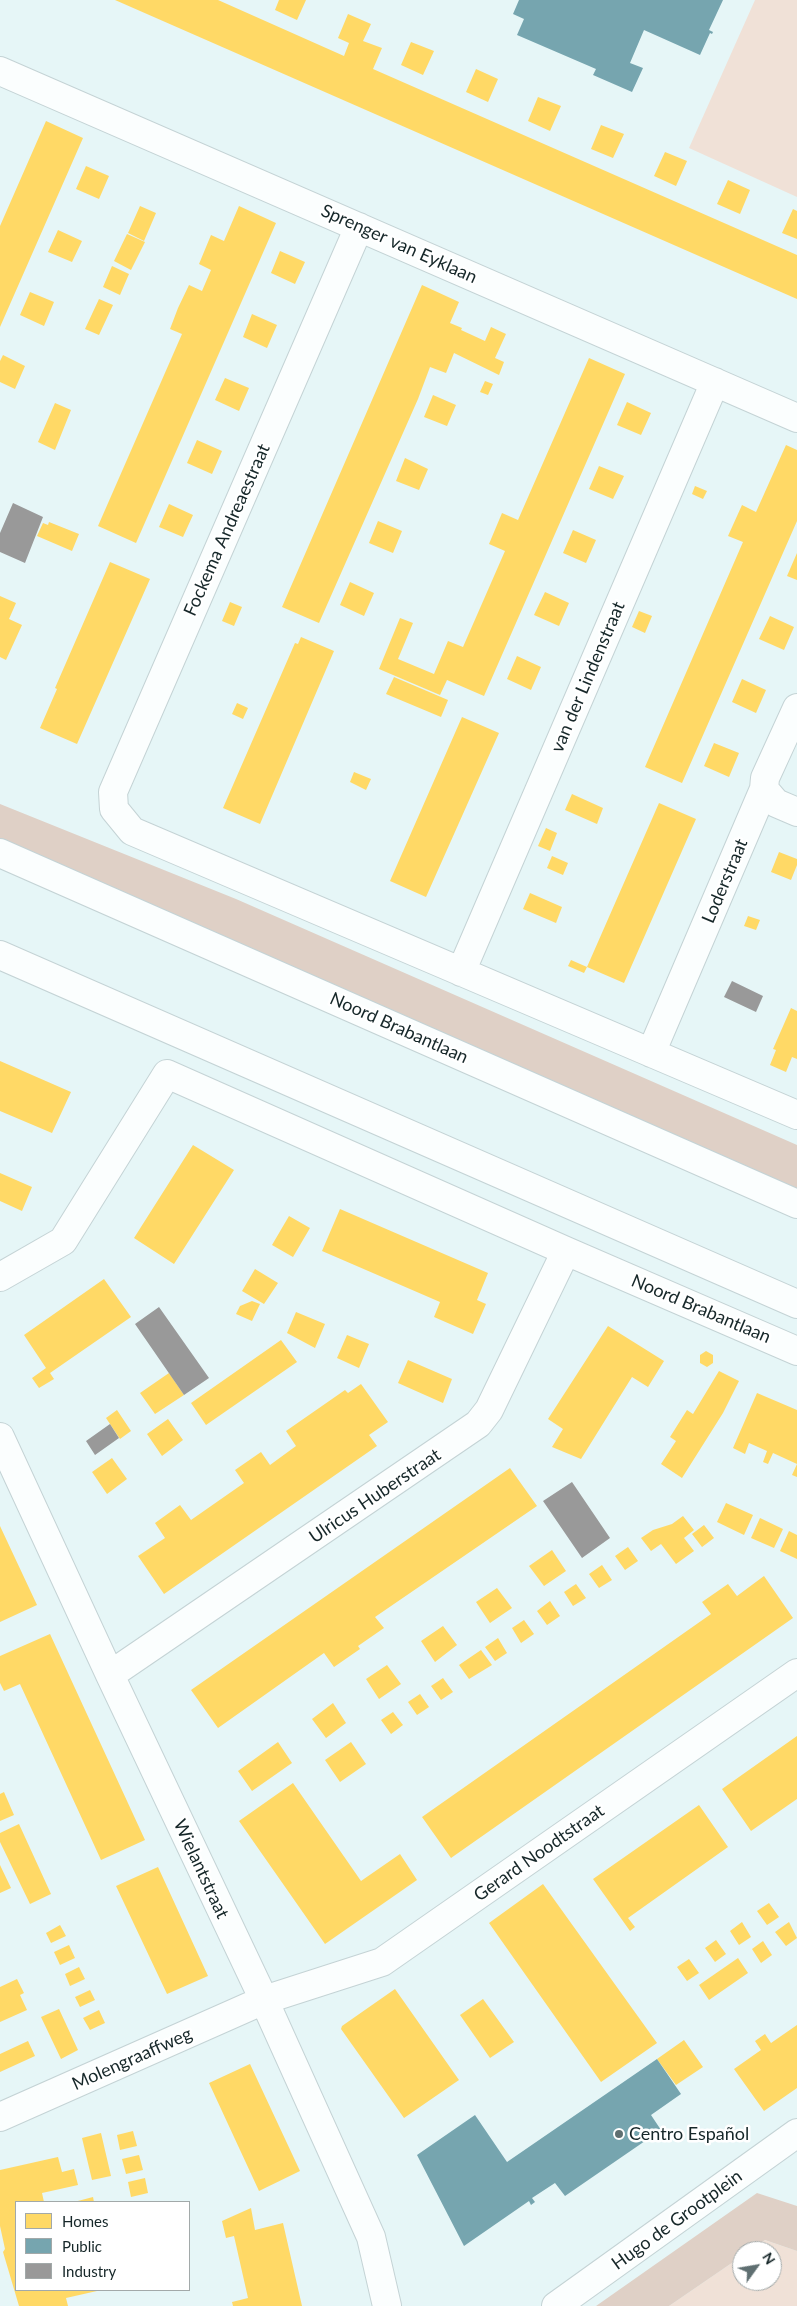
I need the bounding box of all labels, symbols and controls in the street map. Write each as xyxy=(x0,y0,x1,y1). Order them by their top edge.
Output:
street label: Sprenger van Eyklaan xyxy=(318,200,480,288)
street label: Fockema Andreaestraat xyxy=(179,441,275,619)
street label: van der Lindenstraat xyxy=(546,598,630,756)
street label: Loderstraat xyxy=(698,835,752,927)
street label: Noord Brabantlaan xyxy=(326,988,472,1068)
street label: Noord Brabantlaan xyxy=(628,1270,774,1348)
street label: Ulricus Huberstraat xyxy=(305,1444,445,1548)
street label: Gerard Noodtstraat xyxy=(470,1800,608,1906)
street label: Wielantstraat xyxy=(169,1816,233,1922)
street label: Molengraaffweg xyxy=(69,2023,195,2095)
place label: Centro Español xyxy=(629,2123,749,2145)
marker: Centro Español xyxy=(613,2128,625,2140)
street label: Hugo de Grootplein xyxy=(608,2165,746,2275)
legend xyxy=(15,2201,190,2291)
text: Homes xyxy=(62,2212,108,2230)
text: Public xyxy=(62,2237,102,2255)
north arrow xyxy=(732,2241,782,2291)
text: N xyxy=(759,2249,779,2267)
text: Industry xyxy=(62,2262,116,2280)

